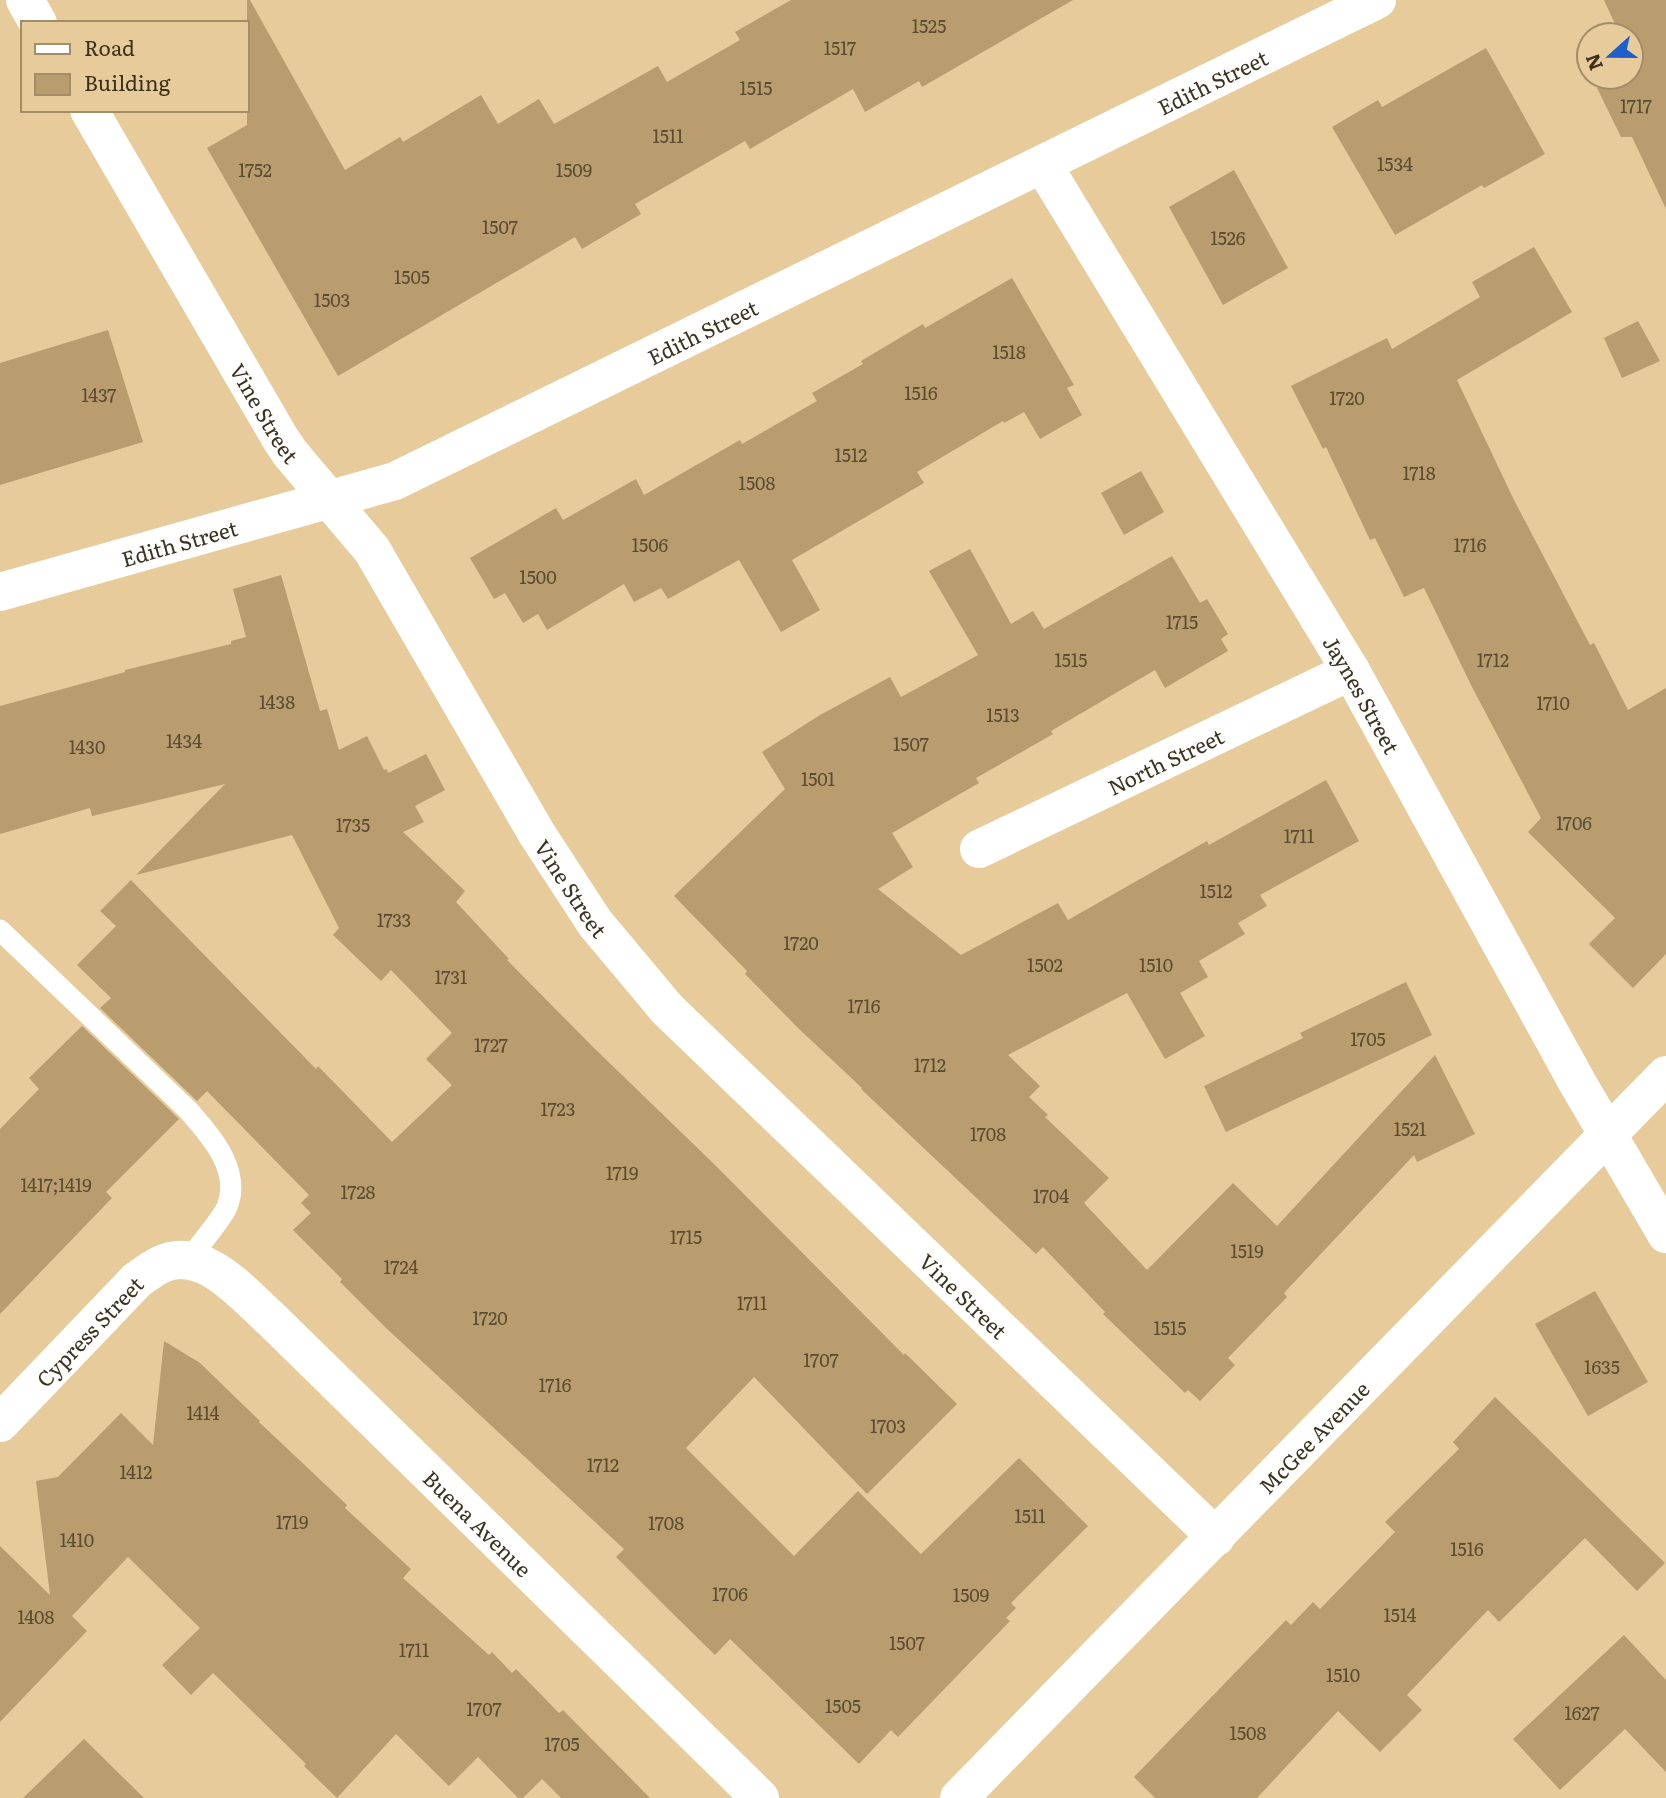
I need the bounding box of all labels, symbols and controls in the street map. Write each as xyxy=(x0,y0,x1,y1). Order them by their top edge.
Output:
house number: 1525 xyxy=(912,12,946,39)
legend xyxy=(21,21,248,112)
north arrow xyxy=(1575,21,1645,91)
text: Road xyxy=(84,31,135,62)
house number: 1517 xyxy=(824,34,856,61)
street label: Edith Street xyxy=(1152,40,1273,121)
text: N xyxy=(1577,50,1609,75)
text: Building xyxy=(84,66,171,97)
house number: 1515 xyxy=(740,74,772,101)
house number: 1717 xyxy=(1620,92,1652,119)
house number: 1511 xyxy=(652,122,684,149)
house number: 1534 xyxy=(1377,150,1413,177)
house number: 1752 xyxy=(238,156,272,183)
house number: 1509 xyxy=(556,156,592,183)
house number: 1507 xyxy=(482,213,518,240)
house number: 1526 xyxy=(1210,224,1246,251)
house number: 1505 xyxy=(394,263,430,290)
house number: 1503 xyxy=(314,286,350,313)
street label: Edith Street xyxy=(641,290,763,371)
house number: 1518 xyxy=(992,338,1026,365)
street label: Vine Street xyxy=(224,357,307,470)
house number: 1516 xyxy=(904,379,938,406)
house number: 1437 xyxy=(82,381,116,408)
house number: 1720 xyxy=(1329,384,1365,411)
house number: 1512 xyxy=(835,441,867,468)
house number: 1718 xyxy=(1402,459,1436,486)
house number: 1508 xyxy=(739,469,775,496)
street label: Edith Street xyxy=(117,510,241,573)
house number: 1506 xyxy=(632,531,669,558)
house number: 1716 xyxy=(1454,531,1487,558)
house number: 1500 xyxy=(519,563,557,590)
house number: 1715 xyxy=(1166,608,1198,635)
street label: Jaynes Street xyxy=(1317,629,1409,759)
house number: 1515 xyxy=(1055,646,1087,673)
house number: 1712 xyxy=(1477,646,1509,673)
house number: 1438 xyxy=(259,688,295,715)
house number: 1710 xyxy=(1536,689,1570,716)
house number: 1513 xyxy=(986,701,1020,728)
street label: North Street xyxy=(1102,719,1228,801)
house number: 1434 xyxy=(166,727,202,754)
house number: 1507 xyxy=(893,730,929,757)
house number: 1430 xyxy=(69,733,105,760)
house number: 1501 xyxy=(801,765,835,792)
house number: 1706 xyxy=(1556,809,1592,836)
house number: 1735 xyxy=(336,811,370,838)
house number: 1711 xyxy=(1284,822,1314,849)
street label: Vine Street xyxy=(529,833,616,944)
house number: 1512 xyxy=(1200,877,1232,904)
house number: 1733 xyxy=(377,906,411,933)
house number: 1720 xyxy=(783,929,819,956)
house number: 1502 xyxy=(1027,951,1063,978)
house number: 1510 xyxy=(1139,951,1173,978)
house number: 1731 xyxy=(435,963,467,990)
house number: 1716 xyxy=(848,992,881,1019)
house number: 1705 xyxy=(1350,1025,1386,1052)
house number: 1727 xyxy=(474,1031,508,1058)
house number: 1712 xyxy=(914,1051,946,1078)
house number: 1723 xyxy=(541,1095,575,1122)
house number: 1521 xyxy=(1394,1115,1426,1142)
house number: 1708 xyxy=(970,1120,1006,1147)
house number: 1719 xyxy=(606,1159,638,1186)
house number: 1417;1419 xyxy=(20,1171,92,1198)
house number: 1728 xyxy=(341,1178,376,1205)
house number: 1704 xyxy=(1033,1182,1069,1209)
house number: 1715 xyxy=(670,1223,702,1250)
house number: 1519 xyxy=(1230,1237,1264,1264)
street label: Vine Street xyxy=(914,1245,1016,1345)
house number: 1724 xyxy=(384,1253,419,1280)
street label: Cypress Street xyxy=(28,1268,150,1393)
house number: 1711 xyxy=(737,1289,767,1316)
house number: 1720 xyxy=(472,1304,508,1331)
house number: 1515 xyxy=(1154,1314,1186,1341)
house number: 1707 xyxy=(803,1346,839,1373)
house number: 1635 xyxy=(1584,1353,1620,1380)
house number: 1716 xyxy=(539,1371,572,1398)
street label: McGee Avenue xyxy=(1250,1373,1375,1500)
house number: 1414 xyxy=(186,1399,220,1426)
house number: 1703 xyxy=(870,1412,906,1439)
house number: 1712 xyxy=(587,1451,619,1478)
house number: 1412 xyxy=(120,1458,152,1485)
street label: Buena Avenue xyxy=(417,1462,540,1583)
house number: 1511 xyxy=(1014,1502,1046,1529)
house number: 1719 xyxy=(276,1508,308,1535)
house number: 1708 xyxy=(648,1509,684,1536)
house number: 1410 xyxy=(60,1526,94,1553)
house number: 1516 xyxy=(1450,1535,1484,1562)
house number: 1706 xyxy=(712,1580,748,1607)
house number: 1509 xyxy=(953,1581,989,1608)
house number: 1514 xyxy=(1384,1601,1417,1628)
house number: 1408 xyxy=(18,1603,54,1630)
house number: 1507 xyxy=(889,1629,925,1656)
house number: 1711 xyxy=(399,1636,429,1663)
house number: 1510 xyxy=(1326,1661,1360,1688)
house number: 1505 xyxy=(825,1692,861,1719)
house number: 1707 xyxy=(466,1695,502,1722)
house number: 1627 xyxy=(1564,1699,1600,1726)
house number: 1508 xyxy=(1230,1719,1266,1746)
house number: 1705 xyxy=(544,1730,580,1757)

